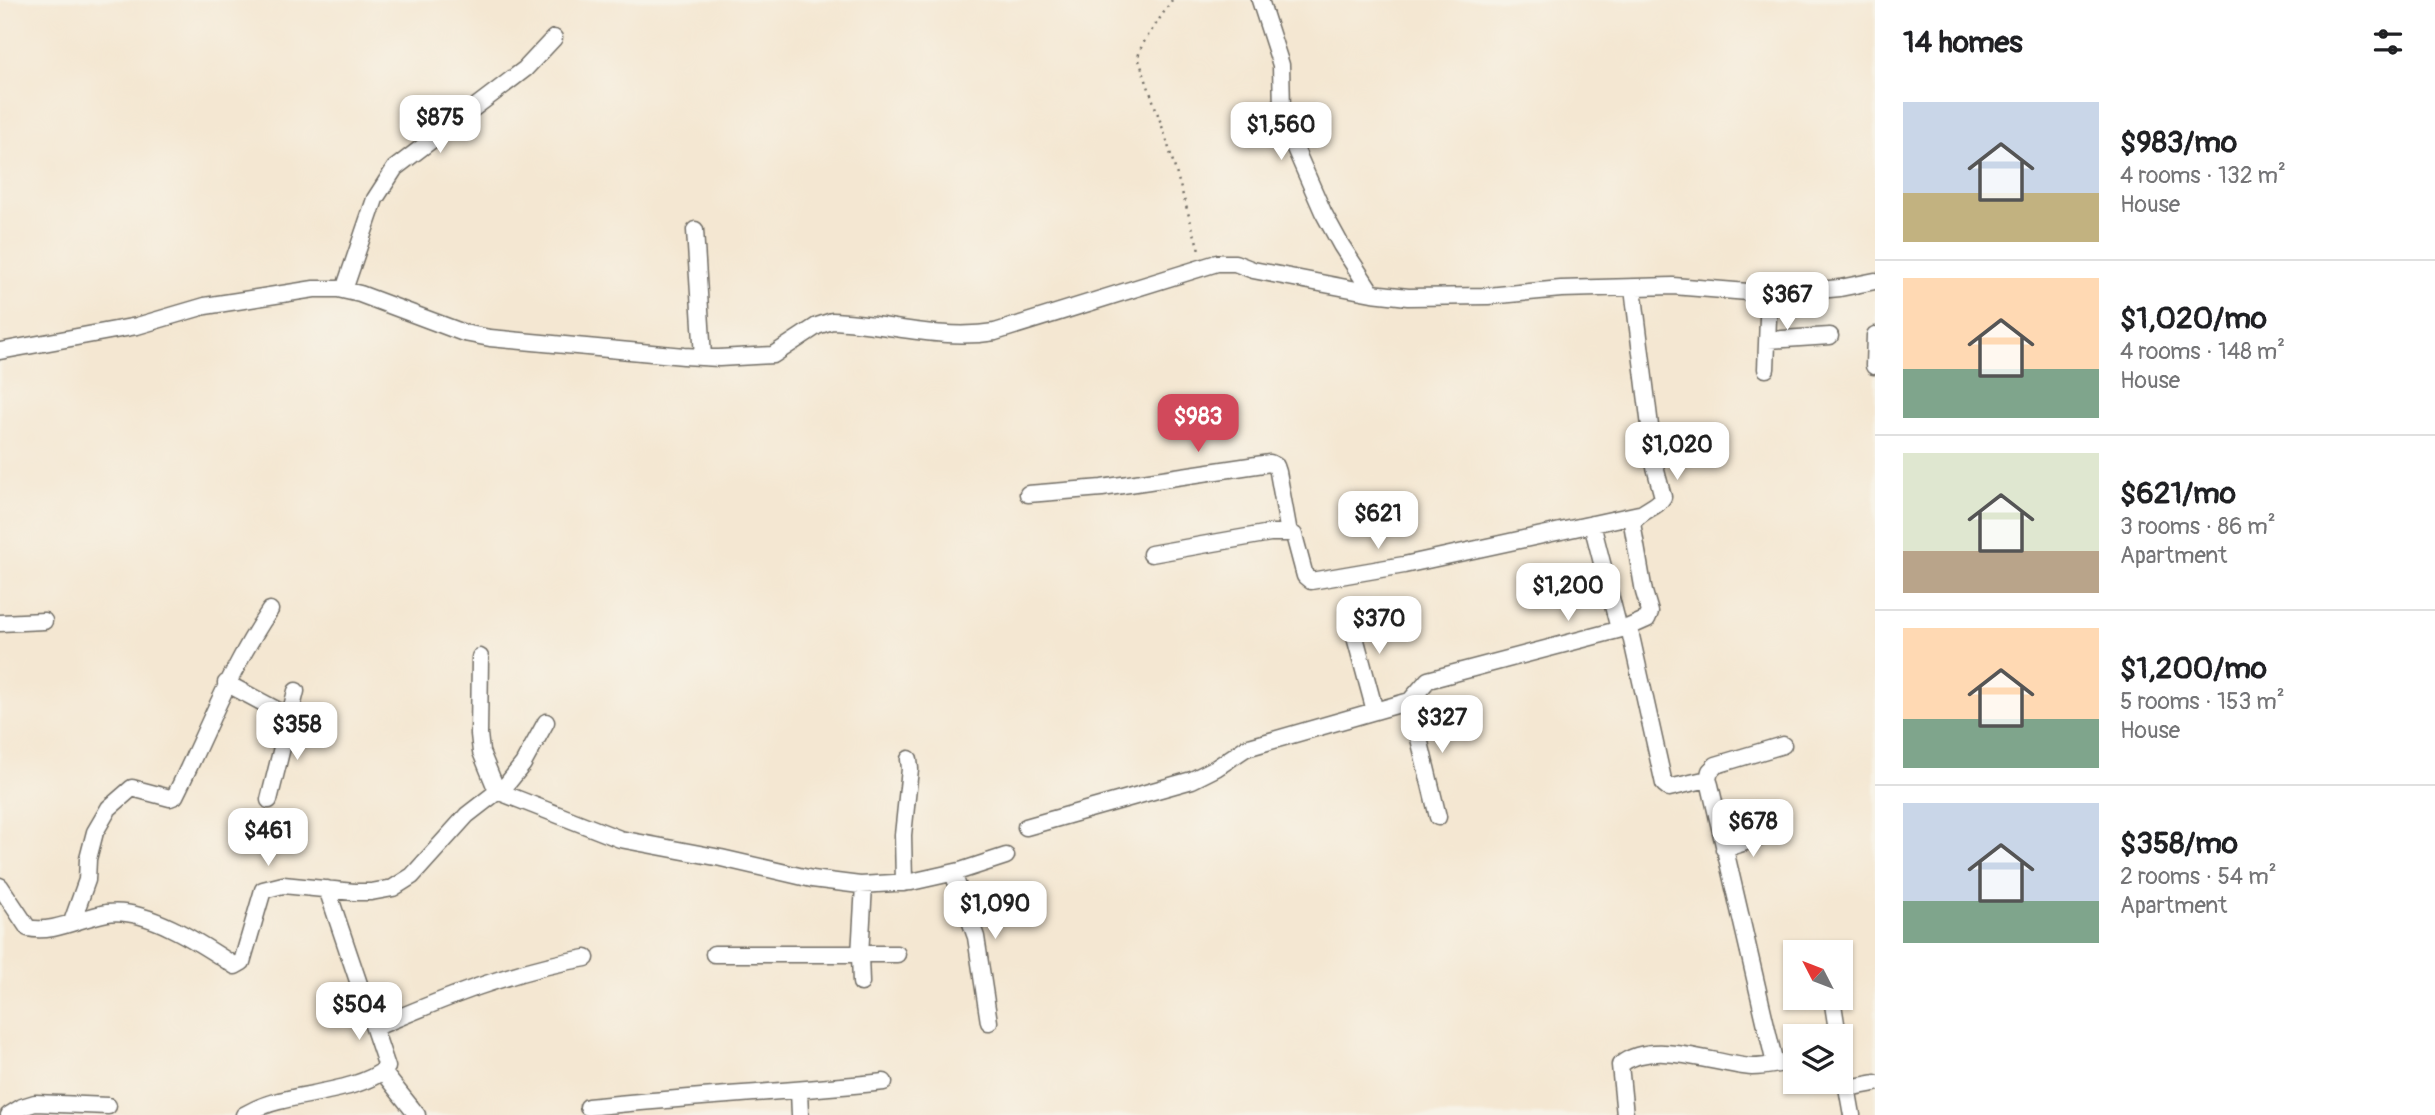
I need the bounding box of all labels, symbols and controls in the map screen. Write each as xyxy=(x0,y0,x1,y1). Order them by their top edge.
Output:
icon: filters xyxy=(2369,23,2407,61)
text: 14 homes xyxy=(1903,24,2023,61)
pin: $875 xyxy=(399,96,481,155)
pin: $1,560 xyxy=(1224,102,1338,162)
text: $875 xyxy=(416,103,464,132)
text: $1,560 xyxy=(1247,110,1315,139)
text: $983/mo xyxy=(2120,124,2237,161)
icon: home xyxy=(1959,130,2043,214)
text: 4 rooms · 132 m² xyxy=(2120,161,2286,190)
text: House xyxy=(2120,190,2180,219)
pin: $367 xyxy=(1746,272,1828,332)
text: $367 xyxy=(1762,280,1812,309)
text: $1,020/mo xyxy=(2120,300,2267,337)
icon: home xyxy=(1959,306,2043,390)
text: 4 rooms · 148 m² xyxy=(2120,337,2285,366)
text: House xyxy=(2120,366,2180,395)
pin: $983 xyxy=(1157,394,1239,454)
text: $983 xyxy=(1174,402,1222,431)
pin: $1,020 xyxy=(1620,422,1734,482)
text: $1,020 xyxy=(1641,430,1713,459)
text: $621/mo xyxy=(2120,475,2236,512)
icon: home xyxy=(1959,481,2043,565)
pin: $621 xyxy=(1337,491,1419,551)
text: $621 xyxy=(1354,499,1402,528)
text: 3 rooms · 86 m² xyxy=(2120,512,2276,541)
text: Apartment xyxy=(2120,541,2227,570)
pin: $1,200 xyxy=(1511,564,1625,623)
text: $1,200 xyxy=(1532,571,1604,600)
pin: $370 xyxy=(1338,596,1420,656)
text: $370 xyxy=(1352,604,1406,633)
text: $1,200/mo xyxy=(2120,650,2267,687)
icon: home xyxy=(1959,656,2043,740)
text: 5 rooms · 153 m² xyxy=(2120,687,2285,716)
pin: $327 xyxy=(1401,696,1483,755)
pin: $358 xyxy=(256,702,338,762)
text: $327 xyxy=(1417,703,1467,732)
text: $358 xyxy=(272,710,322,739)
text: House xyxy=(2120,716,2180,745)
pin: $678 xyxy=(1712,800,1794,859)
text: $678 xyxy=(1728,807,1778,836)
pin: $461 xyxy=(227,808,309,868)
text: $461 xyxy=(244,816,292,845)
text: $358/mo xyxy=(2120,825,2238,862)
icon: home xyxy=(1959,831,2043,915)
text: 2 rooms · 54 m² xyxy=(2120,862,2277,891)
pin: $1,090 xyxy=(938,881,1052,941)
text: $1,090 xyxy=(960,889,1030,918)
text: Apartment xyxy=(2120,891,2227,920)
north arrow xyxy=(1783,940,1853,1010)
map controls xyxy=(1783,940,1853,1094)
pin: $504 xyxy=(318,982,400,1042)
text: $504 xyxy=(332,990,386,1019)
button: layers xyxy=(1783,1024,1853,1094)

